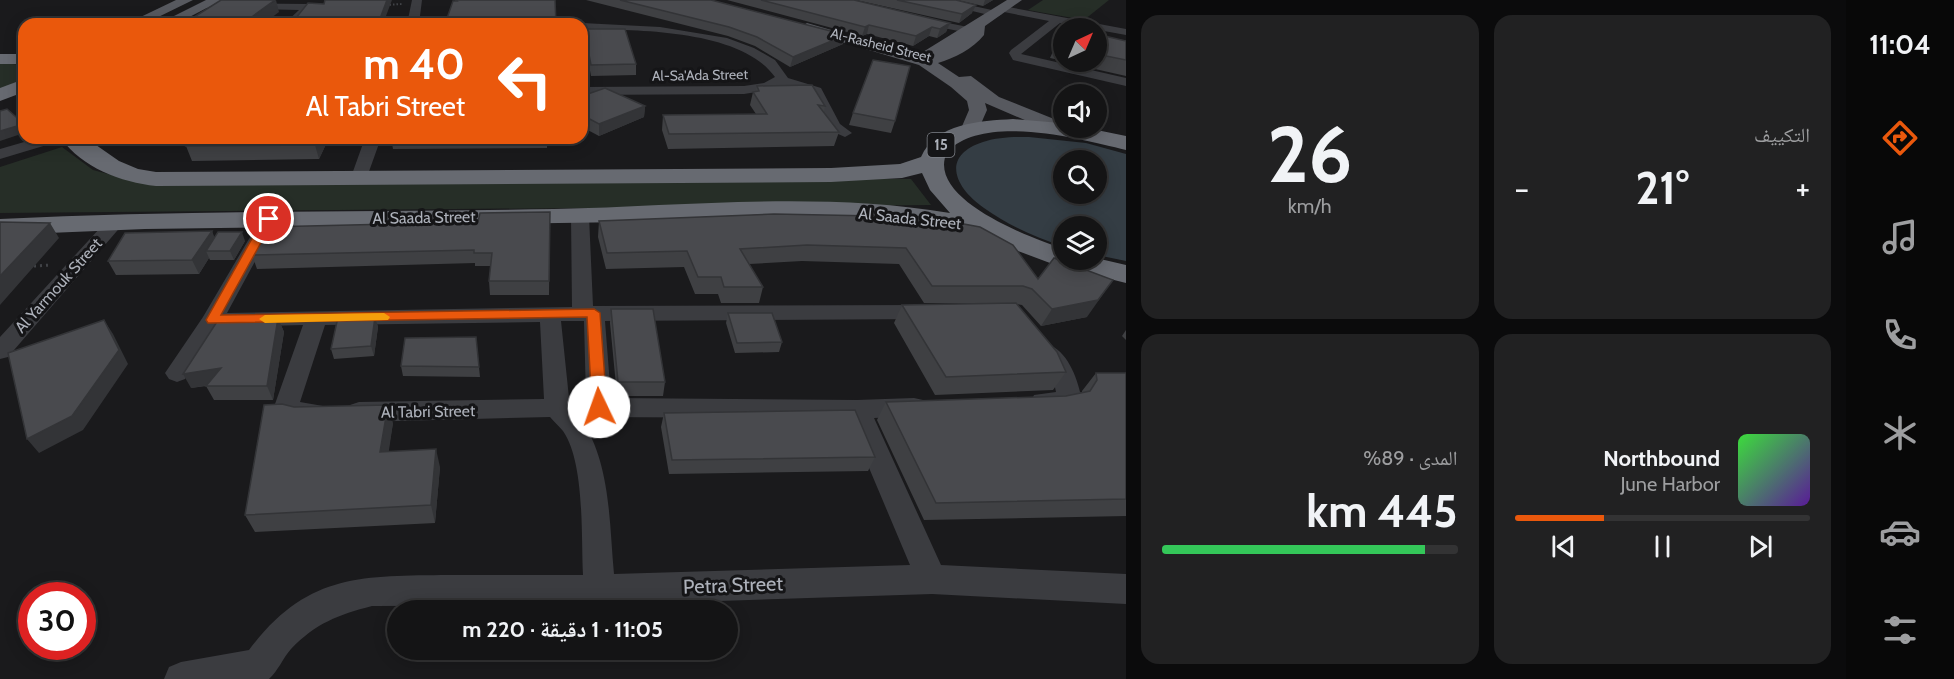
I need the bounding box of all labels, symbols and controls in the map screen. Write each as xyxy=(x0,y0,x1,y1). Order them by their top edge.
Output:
north arrow xyxy=(1053,18,1107,72)
map controls xyxy=(1053,18,1107,270)
street label: Al-Rasheid Street xyxy=(829,24,934,66)
text: 11:04 xyxy=(1869,28,1931,61)
text: 40 m xyxy=(363,38,465,90)
icon: left xyxy=(486,42,564,120)
street label: Al-Sa'Ada Street xyxy=(652,65,748,85)
button: sound xyxy=(1053,84,1107,138)
text: Al Tabri Street xyxy=(306,90,465,123)
text: 26 xyxy=(1267,107,1352,202)
icon: directions xyxy=(1879,117,1921,159)
text: التكييف xyxy=(1754,123,1810,147)
road number: 15 xyxy=(928,133,954,157)
button: search xyxy=(1053,150,1107,204)
text: 21° xyxy=(1636,161,1689,215)
text: − xyxy=(1515,168,1529,208)
text: + xyxy=(1795,168,1810,208)
pin xyxy=(243,193,294,244)
text: km/h xyxy=(1288,194,1332,218)
icon: arrive xyxy=(252,202,285,235)
street label: Al Saada Street xyxy=(858,204,963,233)
street label: Al Saada Street xyxy=(372,207,476,228)
button: layers xyxy=(1053,216,1107,270)
icon: music xyxy=(1879,216,1921,258)
street label: Al Yarmouk Street xyxy=(11,234,106,337)
icon: phone xyxy=(1879,314,1921,356)
position arrow xyxy=(567,375,631,439)
street label: Al Tabri Street xyxy=(381,401,476,422)
icon: climate xyxy=(1879,412,1921,454)
text: Northbound xyxy=(1603,445,1720,472)
text: المدى · 89% xyxy=(1363,446,1458,470)
text: June Harbor xyxy=(1620,472,1720,496)
text: 445 km xyxy=(1306,484,1458,538)
icon: car xyxy=(1879,511,1921,553)
icon: previous xyxy=(1547,530,1580,563)
icon: pause xyxy=(1646,530,1679,563)
icon: next xyxy=(1744,530,1777,563)
street label: Petra Street xyxy=(683,571,784,599)
speed limit sign: 30 xyxy=(18,582,96,660)
icon: filters xyxy=(1879,609,1921,651)
text: 11:05 · 1 دقيقة · 220 m xyxy=(462,616,663,643)

